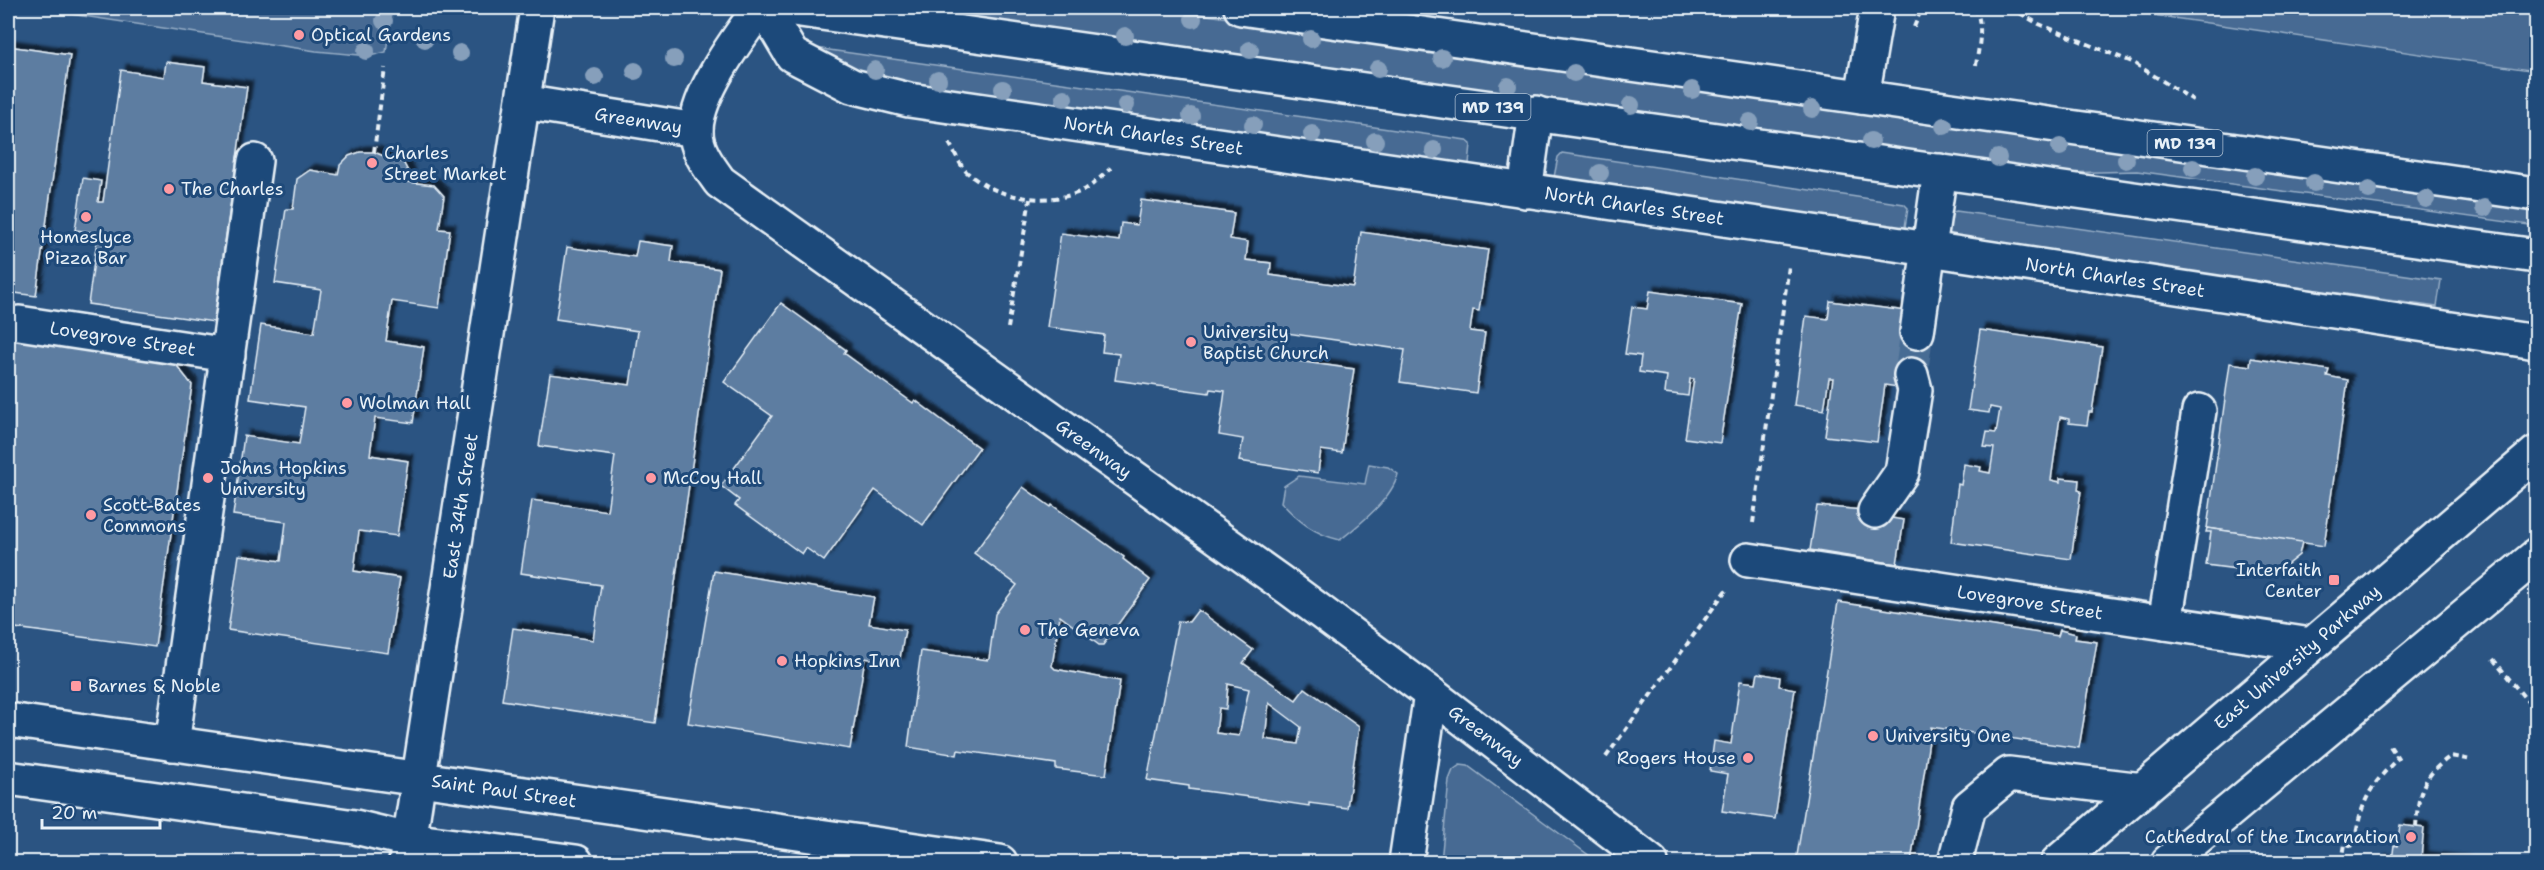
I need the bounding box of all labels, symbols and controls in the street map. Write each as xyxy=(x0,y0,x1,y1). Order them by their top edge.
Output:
place label: Optical Gardens xyxy=(311,23,451,47)
marker: Optical Gardens xyxy=(292,28,306,42)
road number: MD 139 xyxy=(1456,94,1530,120)
street label: Greenway xyxy=(593,102,684,140)
street label: North Charles Street xyxy=(1062,111,1245,161)
road number: MD 139 xyxy=(2148,130,2222,156)
place label: Charles Street Market xyxy=(384,141,507,186)
marker: Charles Street Market xyxy=(365,156,379,170)
place label: The Charles xyxy=(181,177,284,201)
street label: North Charles Street xyxy=(1543,181,1726,231)
marker: The Charles xyxy=(162,182,176,196)
marker: Homeslyce Pizza Bar xyxy=(79,210,93,224)
place label: Homeslyce Pizza Bar xyxy=(40,225,132,270)
street label: North Charles Street xyxy=(2024,252,2207,303)
street label: Lovegrove Street xyxy=(48,316,197,362)
place label: University Baptist Church xyxy=(1203,320,1329,365)
marker: University Baptist Church xyxy=(1184,335,1198,349)
place label: Wolman Hall xyxy=(359,391,471,415)
marker: Wolman Hall xyxy=(340,396,354,410)
street label: Greenway xyxy=(1051,413,1137,484)
street label: East 34th Street xyxy=(438,432,484,581)
place label: Johns Hopkins University xyxy=(220,456,347,501)
place label: McCoy Hall xyxy=(663,466,762,490)
marker: Johns Hopkins University xyxy=(201,471,215,485)
marker: McCoy Hall xyxy=(644,471,658,485)
place label: Scott-Bates Commons xyxy=(103,493,201,538)
marker: Scott-Bates Commons xyxy=(84,508,98,522)
place label: Interfaith Center xyxy=(2236,558,2322,603)
marker: Interfaith Center xyxy=(2327,573,2341,587)
street label: East University Parkway xyxy=(2209,579,2386,735)
street label: Lovegrove Street xyxy=(1955,580,2104,625)
place label: The Geneva xyxy=(1037,618,1140,642)
marker: The Geneva xyxy=(1018,623,1032,637)
place label: Hopkins Inn xyxy=(794,649,900,673)
marker: Hopkins Inn xyxy=(775,654,789,668)
place label: Barnes & Noble xyxy=(88,674,221,698)
marker: Barnes & Noble xyxy=(69,679,83,693)
street label: Greenway xyxy=(1443,699,1528,772)
place label: University One xyxy=(1885,724,2011,748)
marker: University One xyxy=(1866,729,1880,743)
place label: Rogers House xyxy=(1617,746,1736,770)
marker: Rogers House xyxy=(1741,751,1755,765)
street label: Saint Paul Street xyxy=(430,769,578,813)
scale bar xyxy=(42,792,160,830)
text: 20 m xyxy=(51,801,97,825)
place label: Cathedral of the Incarnation xyxy=(2145,825,2399,849)
marker: Cathedral of the Incarnation xyxy=(2404,830,2418,844)

